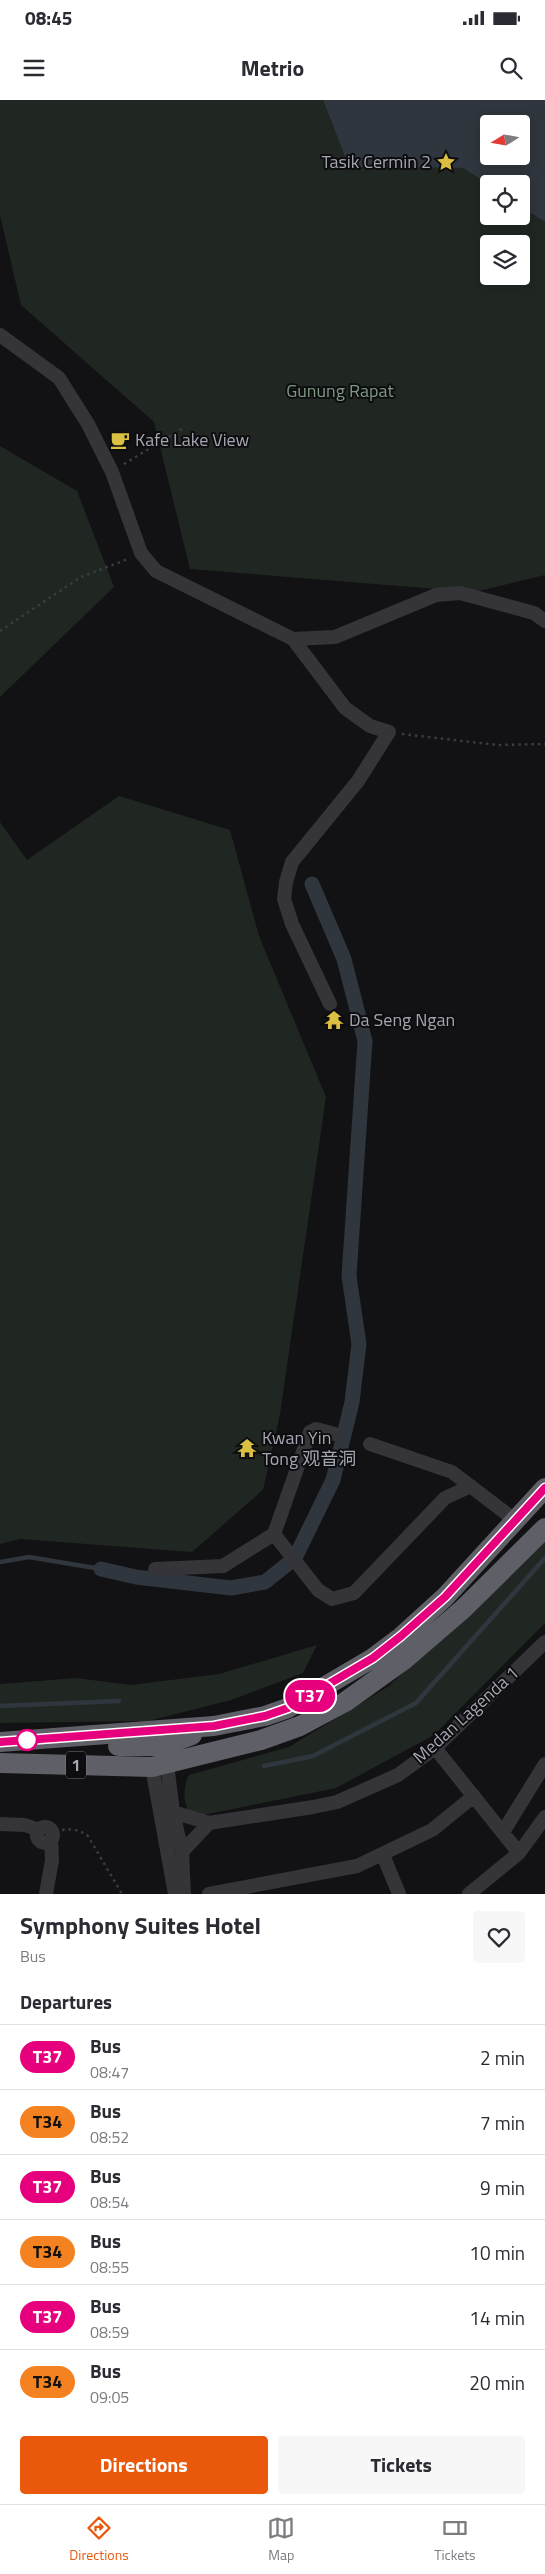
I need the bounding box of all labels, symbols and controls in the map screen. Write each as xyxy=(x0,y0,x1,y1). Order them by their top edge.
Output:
text: 08:45 xyxy=(25,3,72,32)
text: Metrio xyxy=(241,51,304,85)
icon: menu xyxy=(20,54,48,82)
icon: search xyxy=(497,54,525,82)
north arrow xyxy=(480,115,530,165)
map controls xyxy=(480,115,530,285)
place label: Tasik Cermin 2 xyxy=(322,148,431,175)
place icon: Tasik Cermin 2 xyxy=(435,151,457,173)
button: locate xyxy=(480,175,530,225)
button: layers xyxy=(480,235,530,285)
park label: Gunung Rapat xyxy=(286,377,395,404)
place label: Kafe Lake View xyxy=(135,426,250,453)
cafe icon: Kafe Lake View xyxy=(109,429,131,451)
place label: Da Seng Ngan xyxy=(349,1006,455,1033)
temple icon: Da Seng Ngan xyxy=(323,1009,345,1031)
place label: Kwan Yin Tong 观音洞 xyxy=(262,1424,356,1472)
temple icon: Kwan Yin Tong 观音洞 xyxy=(236,1437,258,1459)
street label: Medan Lagenda 1 xyxy=(407,1660,525,1770)
line badge: T37 xyxy=(281,1680,339,1712)
text: T37 xyxy=(295,1682,325,1709)
unlabelled marker xyxy=(16,1729,38,1751)
road number: 1 xyxy=(66,1752,86,1778)
text: Symphony Suites Hotel xyxy=(20,1907,261,1943)
button: heart xyxy=(473,1911,525,1963)
text: Bus xyxy=(20,1944,46,1968)
text: Departures xyxy=(20,1987,112,2016)
text: Bus xyxy=(90,2031,121,2060)
text: T37 xyxy=(33,2043,62,2070)
text: 2 min xyxy=(480,2043,525,2072)
text: 08:47 xyxy=(90,2060,129,2084)
text: Bus xyxy=(90,2096,121,2125)
text: T34 xyxy=(33,2108,62,2135)
text: 7 min xyxy=(480,2108,525,2137)
text: 08:52 xyxy=(90,2125,129,2149)
text: Bus xyxy=(90,2161,121,2190)
text: T37 xyxy=(33,2173,62,2200)
text: 9 min xyxy=(480,2173,525,2202)
text: 08:54 xyxy=(90,2190,129,2214)
text: Bus xyxy=(90,2226,121,2255)
text: T34 xyxy=(33,2238,62,2265)
text: 10 min xyxy=(469,2238,525,2267)
text: 08:55 xyxy=(90,2255,129,2279)
text: Bus xyxy=(90,2291,121,2320)
text: T37 xyxy=(33,2303,62,2330)
text: 14 min xyxy=(469,2303,525,2332)
text: 08:59 xyxy=(90,2320,129,2344)
text: Bus xyxy=(90,2356,121,2385)
text: T34 xyxy=(33,2368,62,2395)
text: 20 min xyxy=(469,2368,525,2397)
text: 09:05 xyxy=(90,2385,129,2409)
button: Directions xyxy=(20,2436,268,2494)
button: Tickets xyxy=(278,2436,525,2494)
tab: Directions xyxy=(69,2514,129,2565)
tab: Map xyxy=(267,2514,295,2565)
tab: Tickets xyxy=(434,2514,476,2565)

